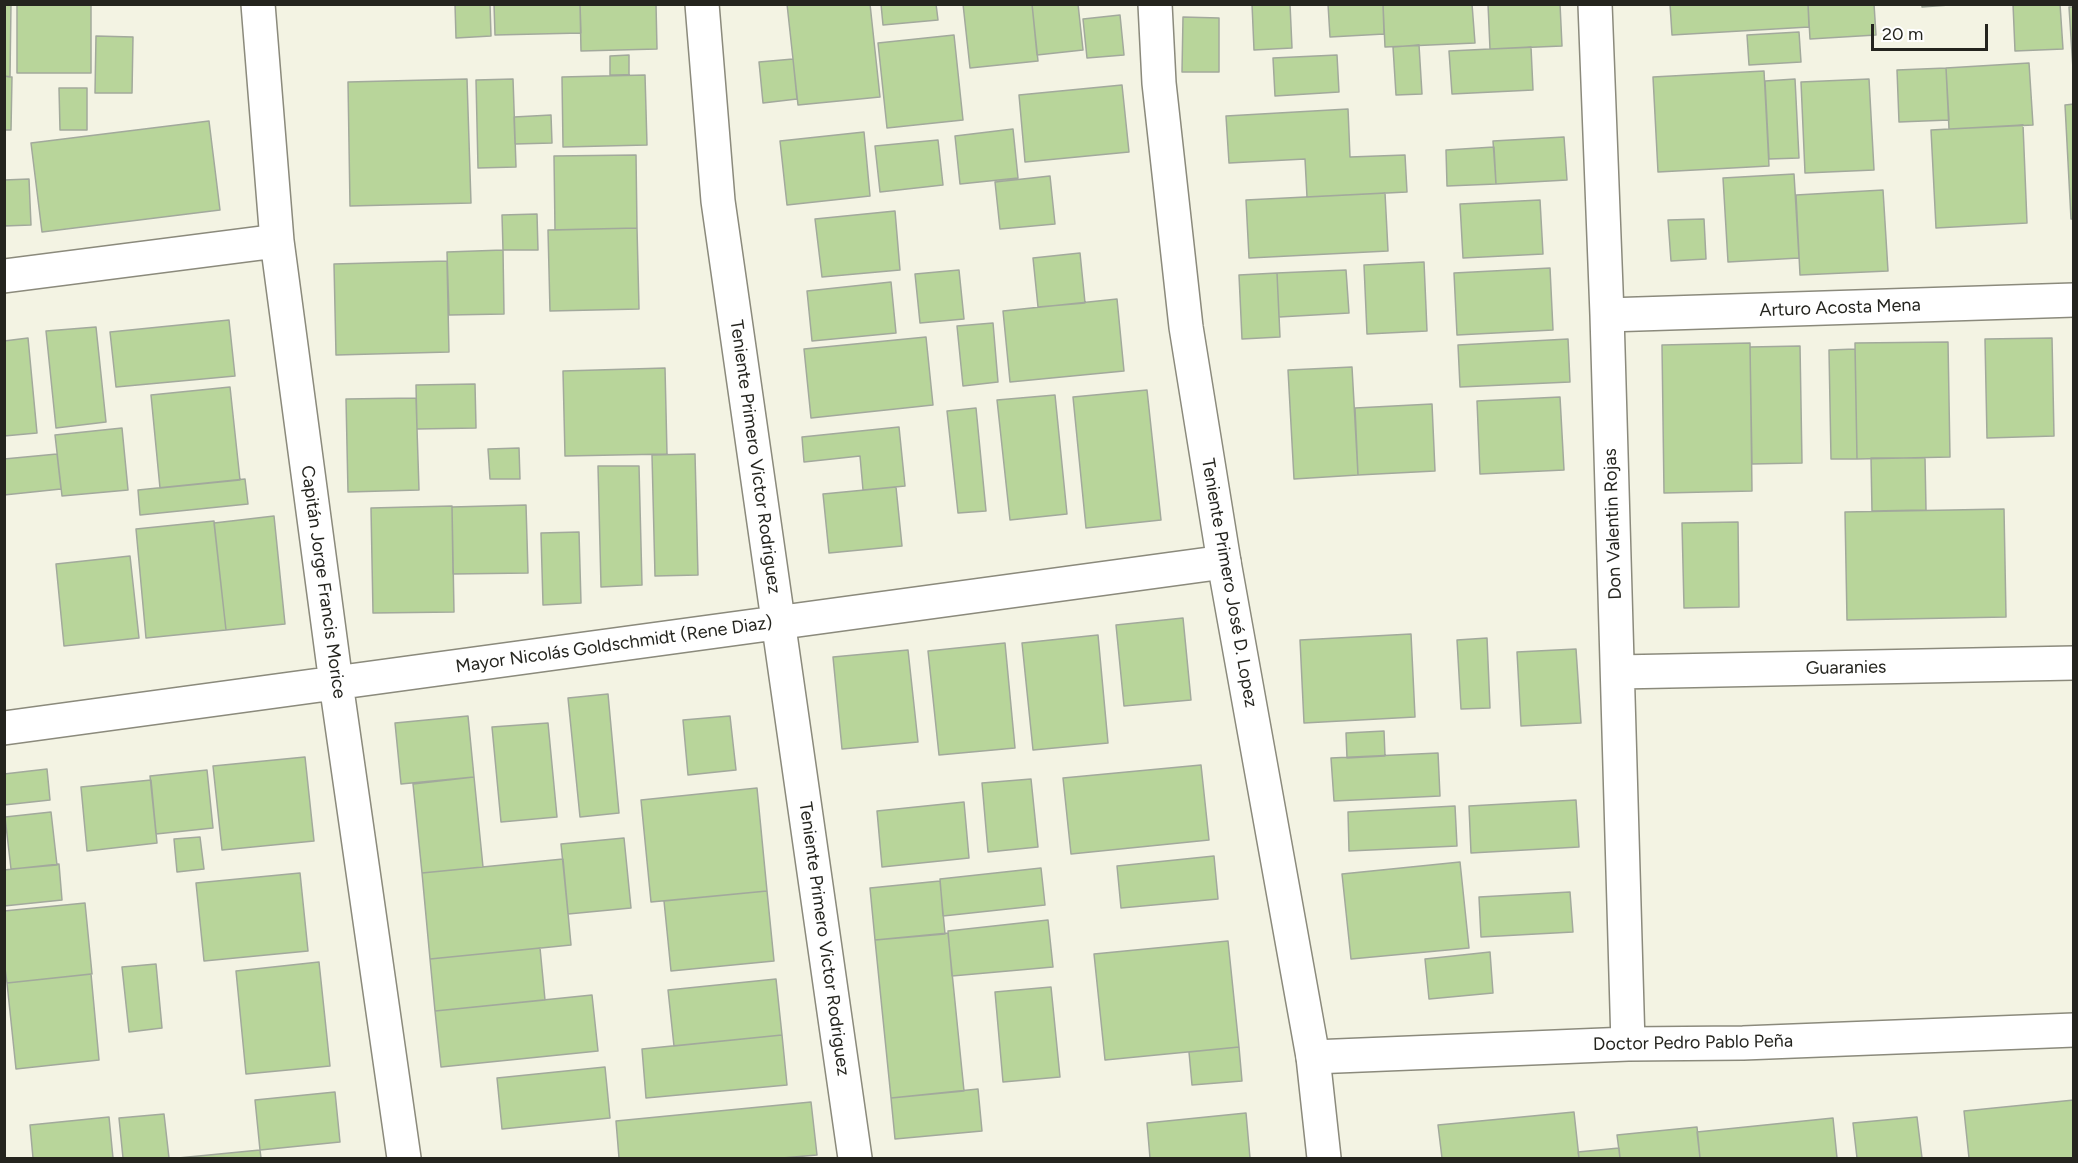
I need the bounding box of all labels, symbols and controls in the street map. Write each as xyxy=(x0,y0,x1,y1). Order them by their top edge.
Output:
scale bar xyxy=(1874,12,1991,50)
text: 20 m xyxy=(1882,23,1923,45)
street label: Arturo Acosta Mena xyxy=(1759,294,1921,322)
street label: Teniente Primero Victor Rodriguez xyxy=(725,319,785,595)
street label: Don Valentin Rojas xyxy=(1600,448,1626,600)
street label: Teniente Primero José D. Lopez xyxy=(1196,457,1262,709)
street label: Capitán Jorge Francis Morice xyxy=(296,464,350,700)
street label: Mayor Nicolás Goldschmidt (Rene Diaz) xyxy=(454,612,774,678)
street label: Guaranies xyxy=(1806,656,1886,680)
street label: Teniente Primero Victor Rodriguez xyxy=(794,801,854,1077)
street label: Doctor Pedro Pablo Peña xyxy=(1593,1030,1793,1056)

